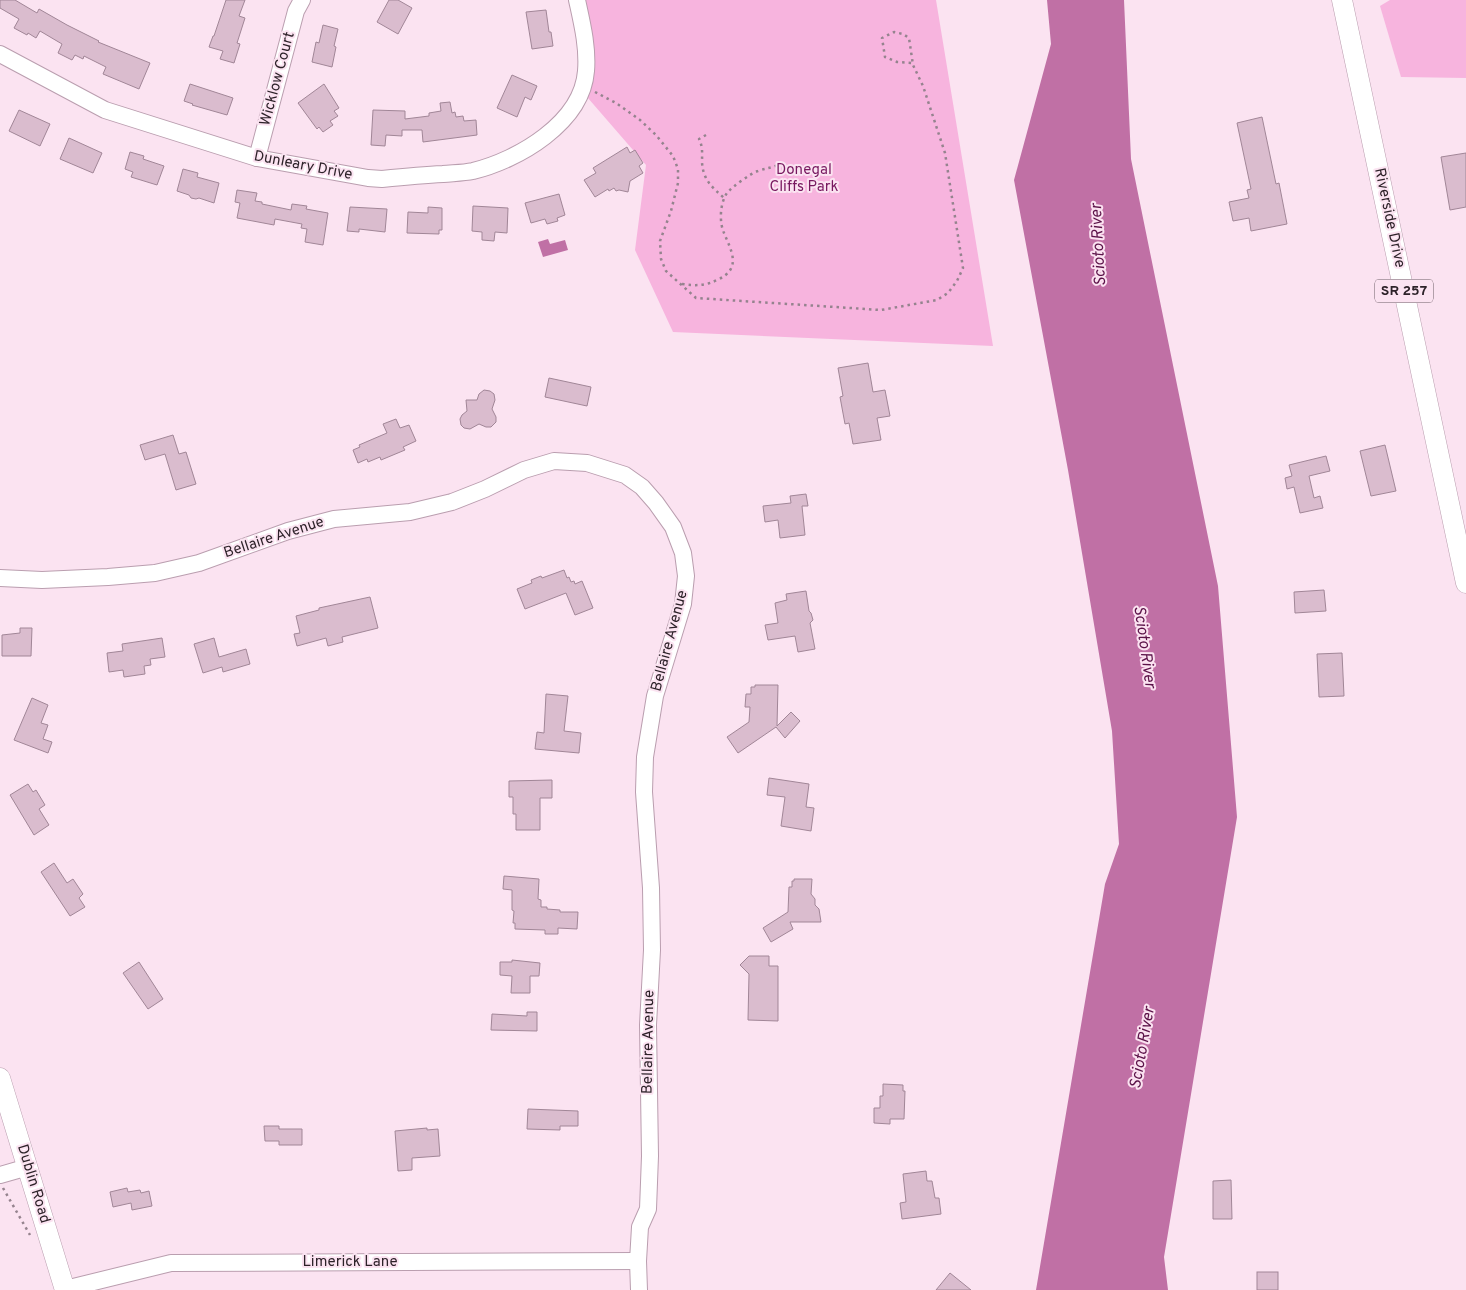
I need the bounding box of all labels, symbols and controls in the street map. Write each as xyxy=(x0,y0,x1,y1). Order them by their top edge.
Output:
street label: Wicklow Court xyxy=(256,30,300,128)
street label: Dunleary Drive xyxy=(252,147,354,185)
park label: Donegal Cliffs Park xyxy=(769,161,839,197)
street label: Riverside Drive xyxy=(1369,166,1409,270)
water label: Scioto River xyxy=(1087,201,1111,287)
road number: SR 257 xyxy=(1375,280,1433,302)
street label: Bellaire Avenue xyxy=(222,513,326,563)
street label: Bellaire Avenue xyxy=(647,588,693,694)
water label: Scioto River xyxy=(1128,605,1160,691)
street label: Bellaire Avenue xyxy=(639,990,659,1094)
water label: Scioto River xyxy=(1126,1004,1160,1090)
street label: Dublin Road xyxy=(12,1142,54,1226)
street label: Limerick Lane xyxy=(302,1253,398,1272)

